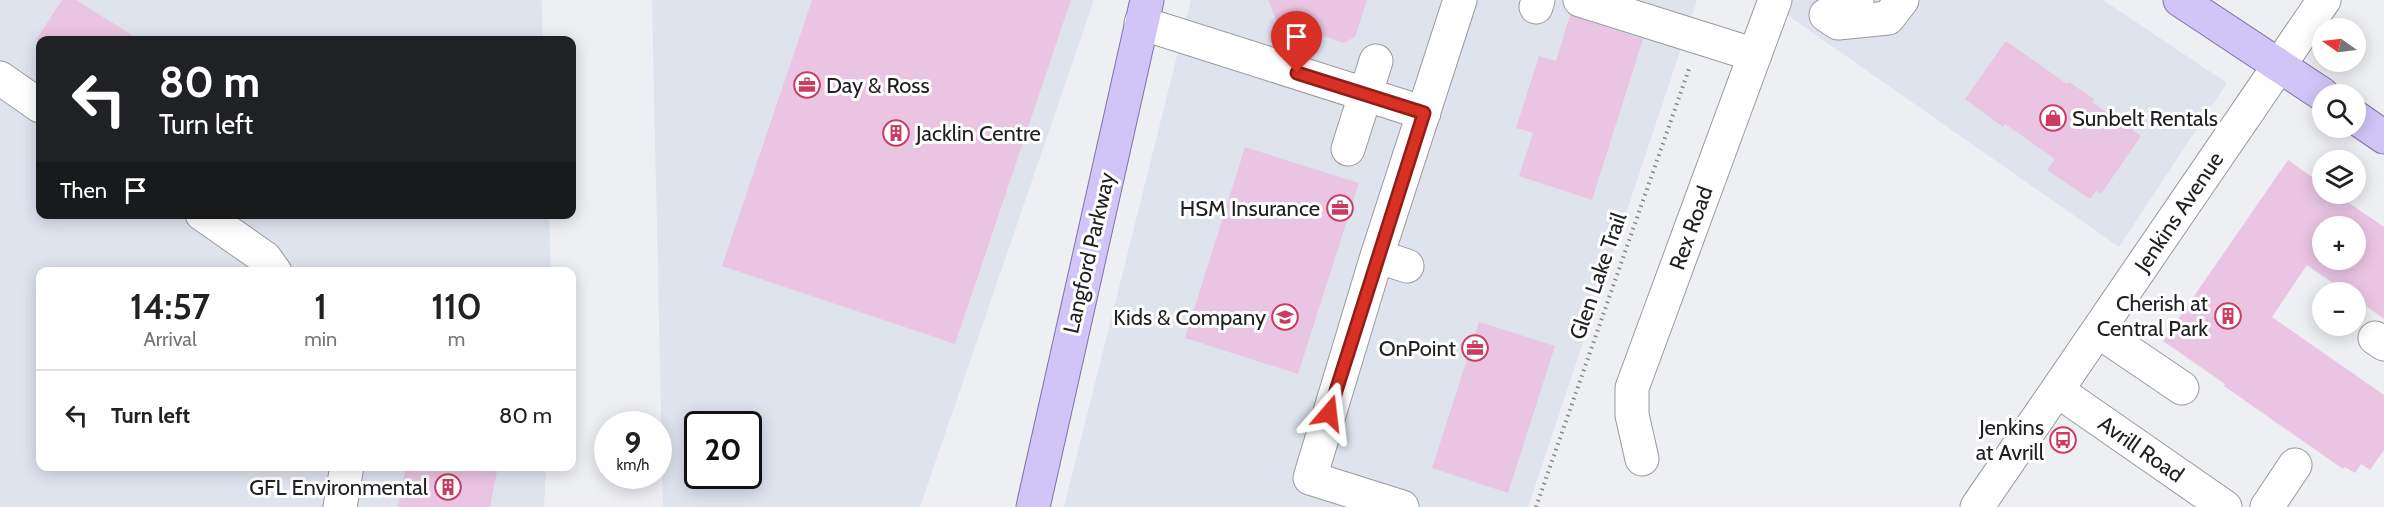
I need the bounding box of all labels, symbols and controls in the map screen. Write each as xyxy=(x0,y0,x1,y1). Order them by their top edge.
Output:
pin xyxy=(1271,11,1322,73)
north arrow xyxy=(2312,18,2366,72)
map controls xyxy=(2312,18,2366,336)
icon: arrive xyxy=(1280,20,1313,53)
text: 80 m xyxy=(159,56,260,108)
icon: left xyxy=(60,60,138,138)
office icon: Day & Ross xyxy=(792,70,822,100)
place label: Day & Ross xyxy=(826,72,930,99)
button: search xyxy=(2312,84,2366,138)
shop icon: Sunbelt Rentals xyxy=(2038,103,2068,133)
place label: Sunbelt Rentals xyxy=(2072,105,2218,132)
text: Turn left xyxy=(159,108,253,141)
building icon: Jacklin Centre xyxy=(881,118,911,148)
place label: Jacklin Centre xyxy=(915,120,1041,147)
street label: Jenkins Avenue xyxy=(2128,147,2229,278)
button: layers xyxy=(2312,150,2366,204)
street label: Langford Parkway xyxy=(1057,170,1121,336)
icon: arrive xyxy=(119,174,152,207)
text: Then xyxy=(60,177,107,204)
street label: Rex Road xyxy=(1663,182,1719,274)
office icon: HSM Insurance xyxy=(1325,193,1355,223)
place label: HSM Insurance xyxy=(1180,195,1320,222)
street label: Glen Lake Trail xyxy=(1564,208,1633,343)
button: + xyxy=(2312,216,2366,270)
button: − xyxy=(2312,282,2366,336)
text: 14:57 xyxy=(130,284,210,328)
text: 1 xyxy=(314,284,327,328)
text: 110 xyxy=(431,284,482,328)
place label: Cherish at Central Park xyxy=(2097,290,2209,342)
building icon: Cherish at Central Park xyxy=(2213,301,2243,331)
school or university icon: Kids & Company xyxy=(1270,302,1300,332)
place label: Kids & Company xyxy=(1113,304,1266,331)
text: Arrival xyxy=(143,327,197,351)
text: min xyxy=(304,327,337,351)
text: m xyxy=(448,327,465,351)
office icon: OnPoint xyxy=(1460,333,1490,363)
place label: OnPoint xyxy=(1379,335,1457,362)
position arrow xyxy=(1297,381,1361,445)
icon: left xyxy=(60,399,93,432)
text: Turn left xyxy=(111,402,190,429)
text: 80 m xyxy=(499,402,552,429)
street label: Avrill Road xyxy=(2093,410,2189,488)
speed limit sign: 20 xyxy=(684,411,762,489)
place label: Jenkins at Avrill xyxy=(1976,414,2045,466)
text: 9 xyxy=(625,424,641,461)
bus stop icon: Jenkins at Avrill xyxy=(2048,425,2078,455)
text: km/h xyxy=(617,456,649,474)
building icon: GFL Environmental xyxy=(433,472,463,502)
place label: GFL Environmental xyxy=(249,474,429,501)

